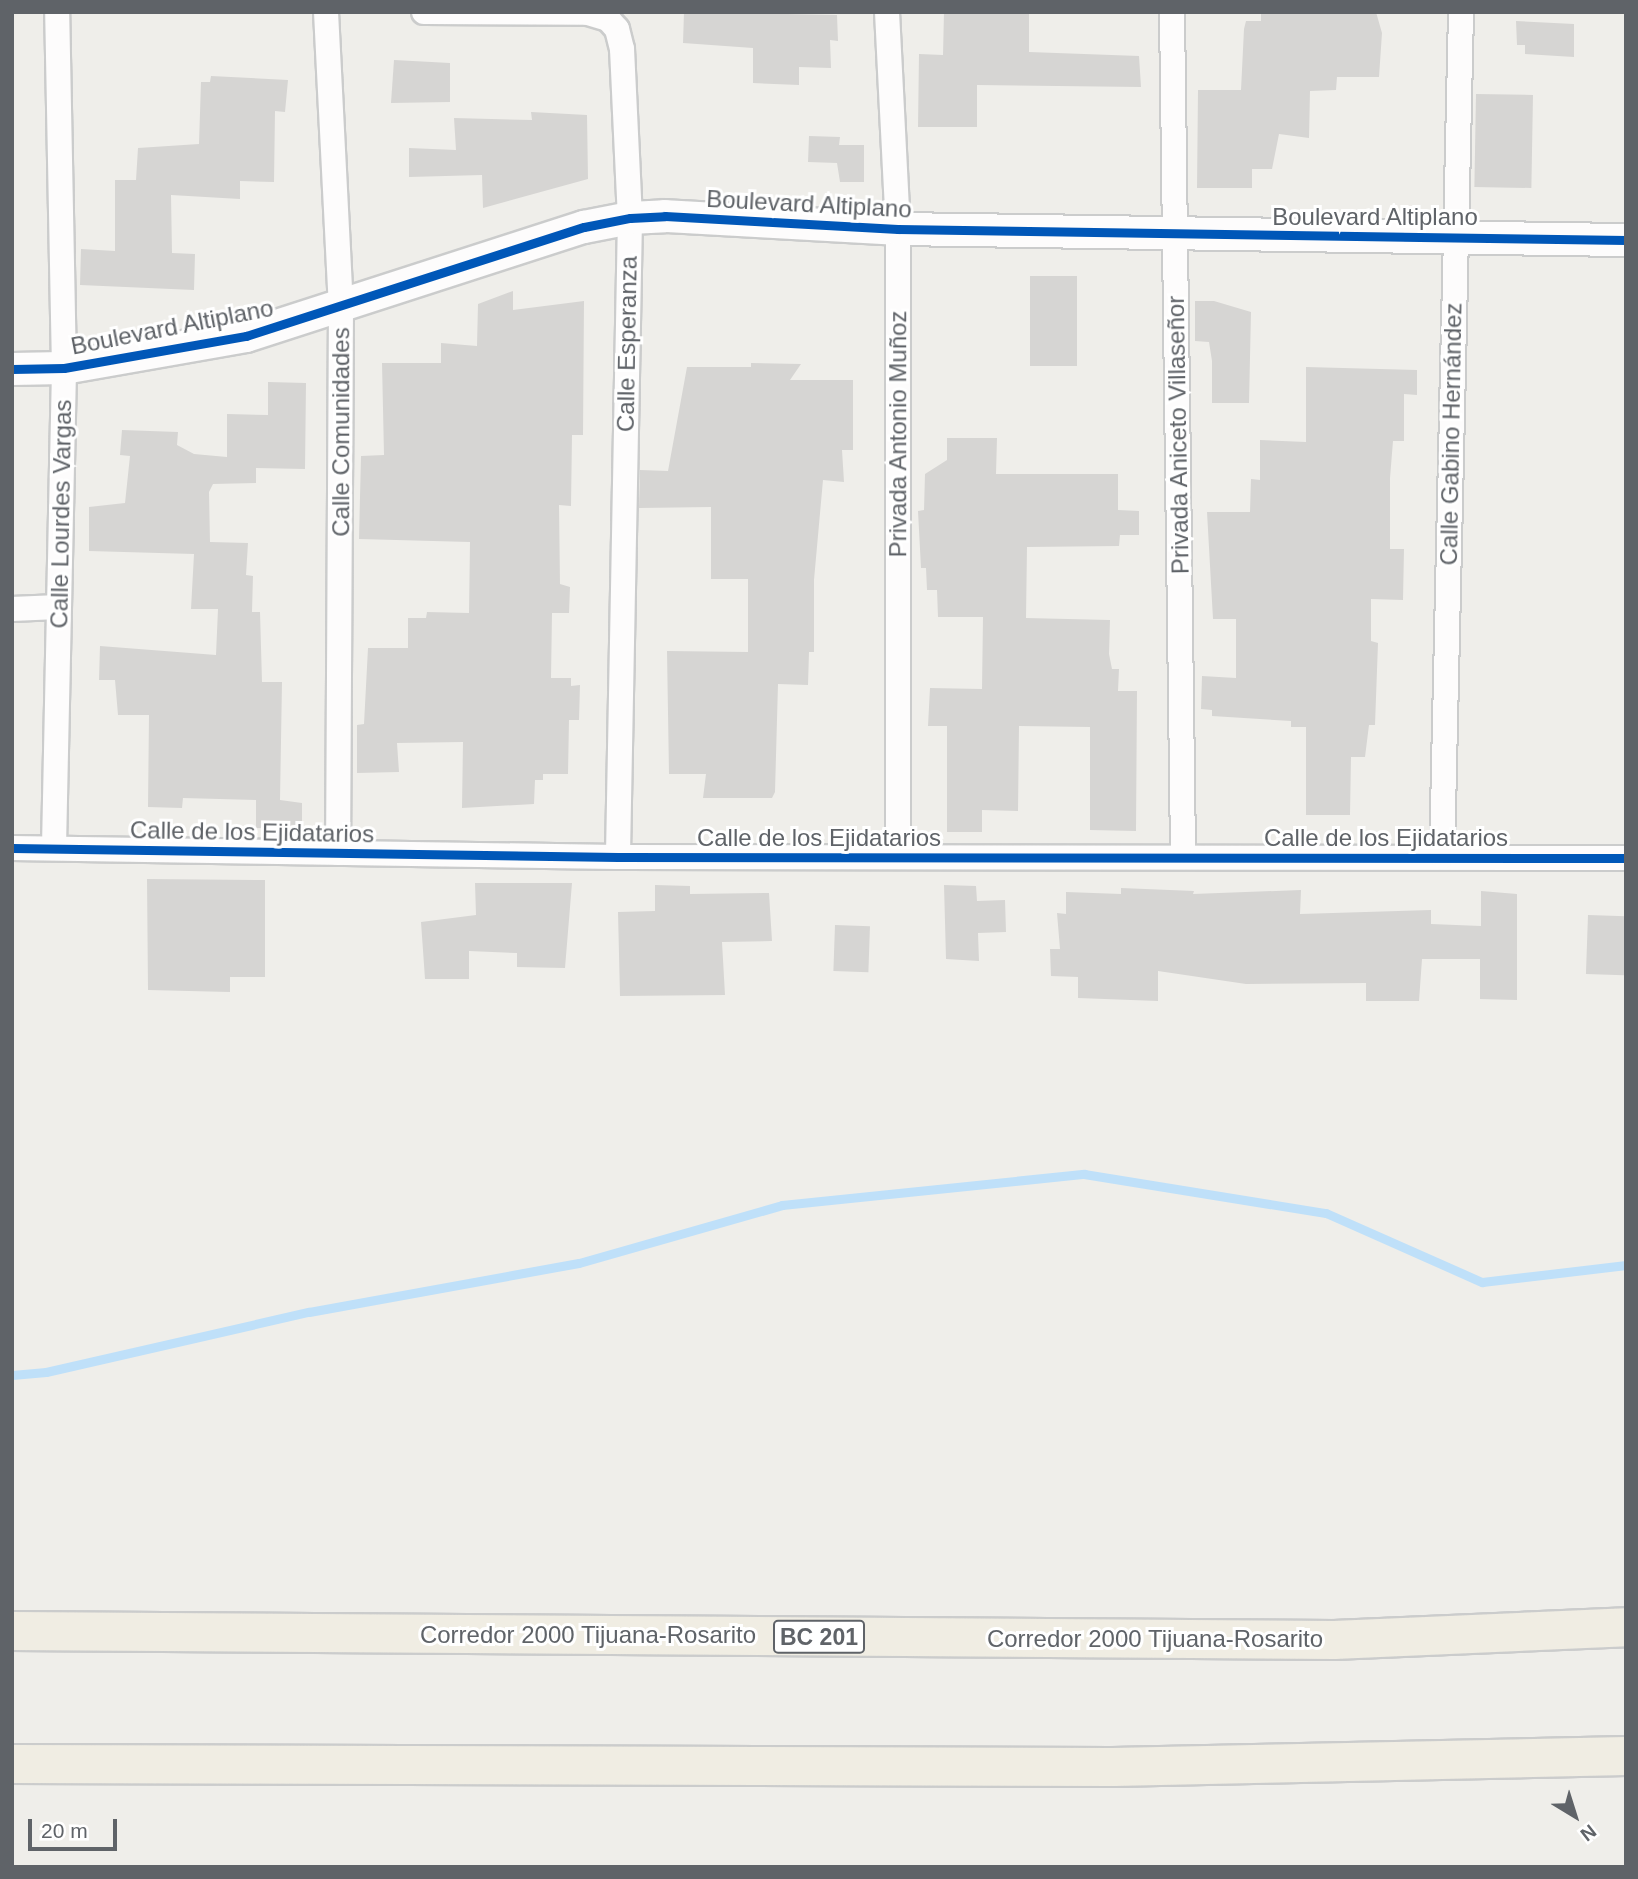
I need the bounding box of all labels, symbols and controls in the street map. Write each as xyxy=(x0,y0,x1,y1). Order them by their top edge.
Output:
street label: Boulevard Altiplano xyxy=(705,184,913,224)
street label: Boulevard Altiplano xyxy=(1272,203,1478,231)
street label: Calle Esperanza xyxy=(611,256,643,432)
street label: Boulevard Altiplano xyxy=(68,293,276,361)
street label: Privada Aniceto Villaseñor xyxy=(1161,295,1195,575)
street label: Calle Gabino Hernández xyxy=(1434,302,1468,566)
street label: Privada Antonio Muñoz xyxy=(884,310,912,558)
street label: Calle Comunidades xyxy=(327,327,355,537)
street label: Calle Lourdes Vargas xyxy=(45,399,77,629)
street label: Calle de los Ejidatarios xyxy=(130,815,374,849)
street label: Calle de los Ejidatarios xyxy=(697,824,941,852)
street label: Calle de los Ejidatarios xyxy=(1264,824,1508,852)
road number: BC 201 xyxy=(772,1618,866,1656)
street label: Corredor 2000 Tijuana-Rosarito xyxy=(420,1621,756,1649)
street label: Corredor 2000 Tijuana-Rosarito xyxy=(987,1625,1323,1653)
north arrow xyxy=(1540,1781,1610,1851)
scale bar xyxy=(32,1806,121,1850)
text: 20 m xyxy=(41,1819,88,1842)
text: N xyxy=(1576,1820,1600,1845)

